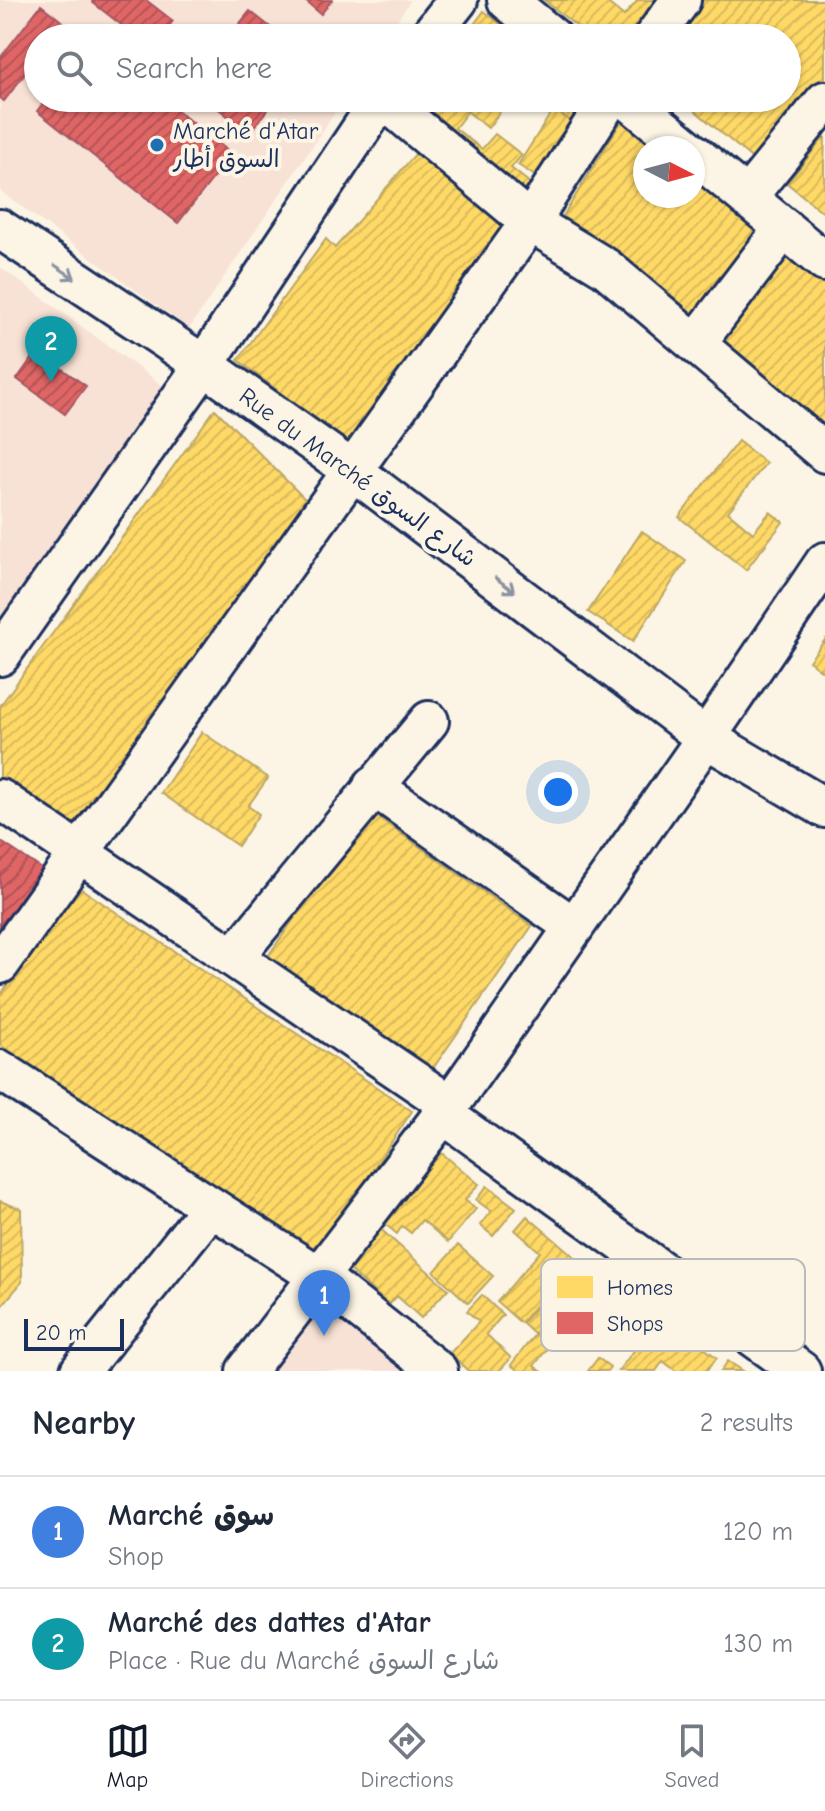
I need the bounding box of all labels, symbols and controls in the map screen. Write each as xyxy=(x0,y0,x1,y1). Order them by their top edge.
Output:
search box xyxy=(24,24,801,112)
icon: search xyxy=(52,46,96,90)
text: Search here xyxy=(116,51,272,86)
place label: Marché d'Atar السوق أطار xyxy=(172,117,319,174)
marker: Marché d'Atar السوق أطار xyxy=(148,136,166,154)
north arrow xyxy=(633,136,705,208)
one-way arrow xyxy=(53,264,75,280)
pin: 2 xyxy=(25,316,77,382)
street label: Rue du Marché شارع السوق xyxy=(232,382,482,575)
one-way arrow xyxy=(493,577,515,594)
your location xyxy=(538,772,578,812)
legend xyxy=(541,1259,805,1351)
pin: 1 xyxy=(298,1270,350,1336)
text: Homes xyxy=(607,1275,673,1301)
text: Shops xyxy=(607,1311,663,1337)
scale bar xyxy=(24,1315,124,1351)
text: 20 m xyxy=(36,1320,86,1346)
text: Nearby xyxy=(32,1403,135,1443)
text: 2 results xyxy=(700,1408,793,1438)
text: Marché سوق xyxy=(108,1498,274,1533)
text: 1 xyxy=(53,1517,63,1547)
text: 120 m xyxy=(723,1517,793,1547)
text: Shop xyxy=(108,1542,164,1572)
text: Marché des dattes d'Atar xyxy=(108,1605,431,1640)
text: 2 xyxy=(52,1629,64,1659)
text: 130 m xyxy=(724,1629,793,1659)
text: Place · Rue du Marché شارع السوق xyxy=(108,1646,499,1676)
tab: Map xyxy=(106,1719,150,1793)
tab: Directions xyxy=(361,1719,454,1793)
tab: Saved xyxy=(665,1719,719,1793)

